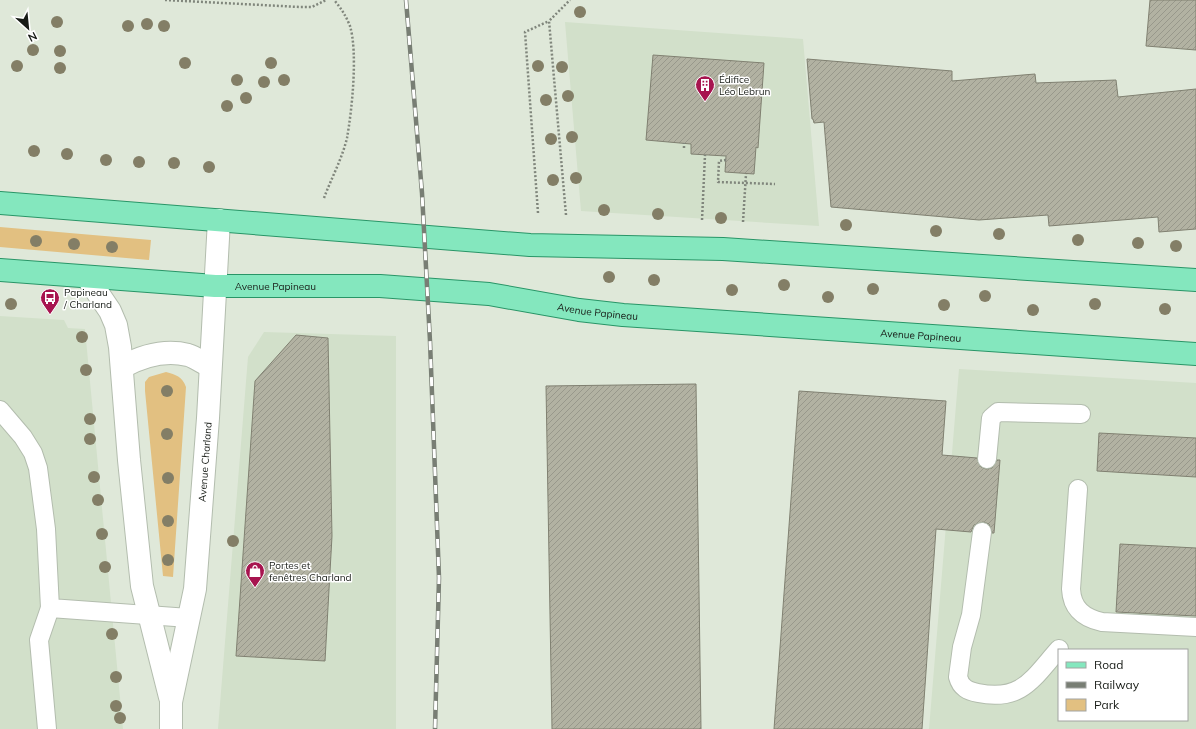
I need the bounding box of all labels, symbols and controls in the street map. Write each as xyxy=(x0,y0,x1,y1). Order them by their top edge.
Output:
north arrow xyxy=(8,8,48,48)
text: N xyxy=(26,29,39,45)
place label: Édifice Léo Lebrun xyxy=(719,73,770,98)
building icon: Édifice Léo Lebrun xyxy=(694,74,716,102)
street label: Avenue Papineau xyxy=(235,280,316,293)
place label: Papineau / Charland xyxy=(63,286,112,311)
bus stop icon: Papineau / Charland xyxy=(39,287,61,315)
street label: Avenue Papineau xyxy=(556,300,638,323)
street label: Avenue Papineau xyxy=(880,326,962,345)
street label: Avenue Charland xyxy=(195,421,214,502)
place label: Portes et fenêtres Charland xyxy=(269,559,352,584)
shop icon: Portes et fenêtres Charland xyxy=(244,560,266,588)
legend xyxy=(1058,649,1188,721)
text: Road xyxy=(1094,657,1123,672)
text: Railway xyxy=(1094,677,1140,692)
text: Park xyxy=(1094,697,1120,712)

